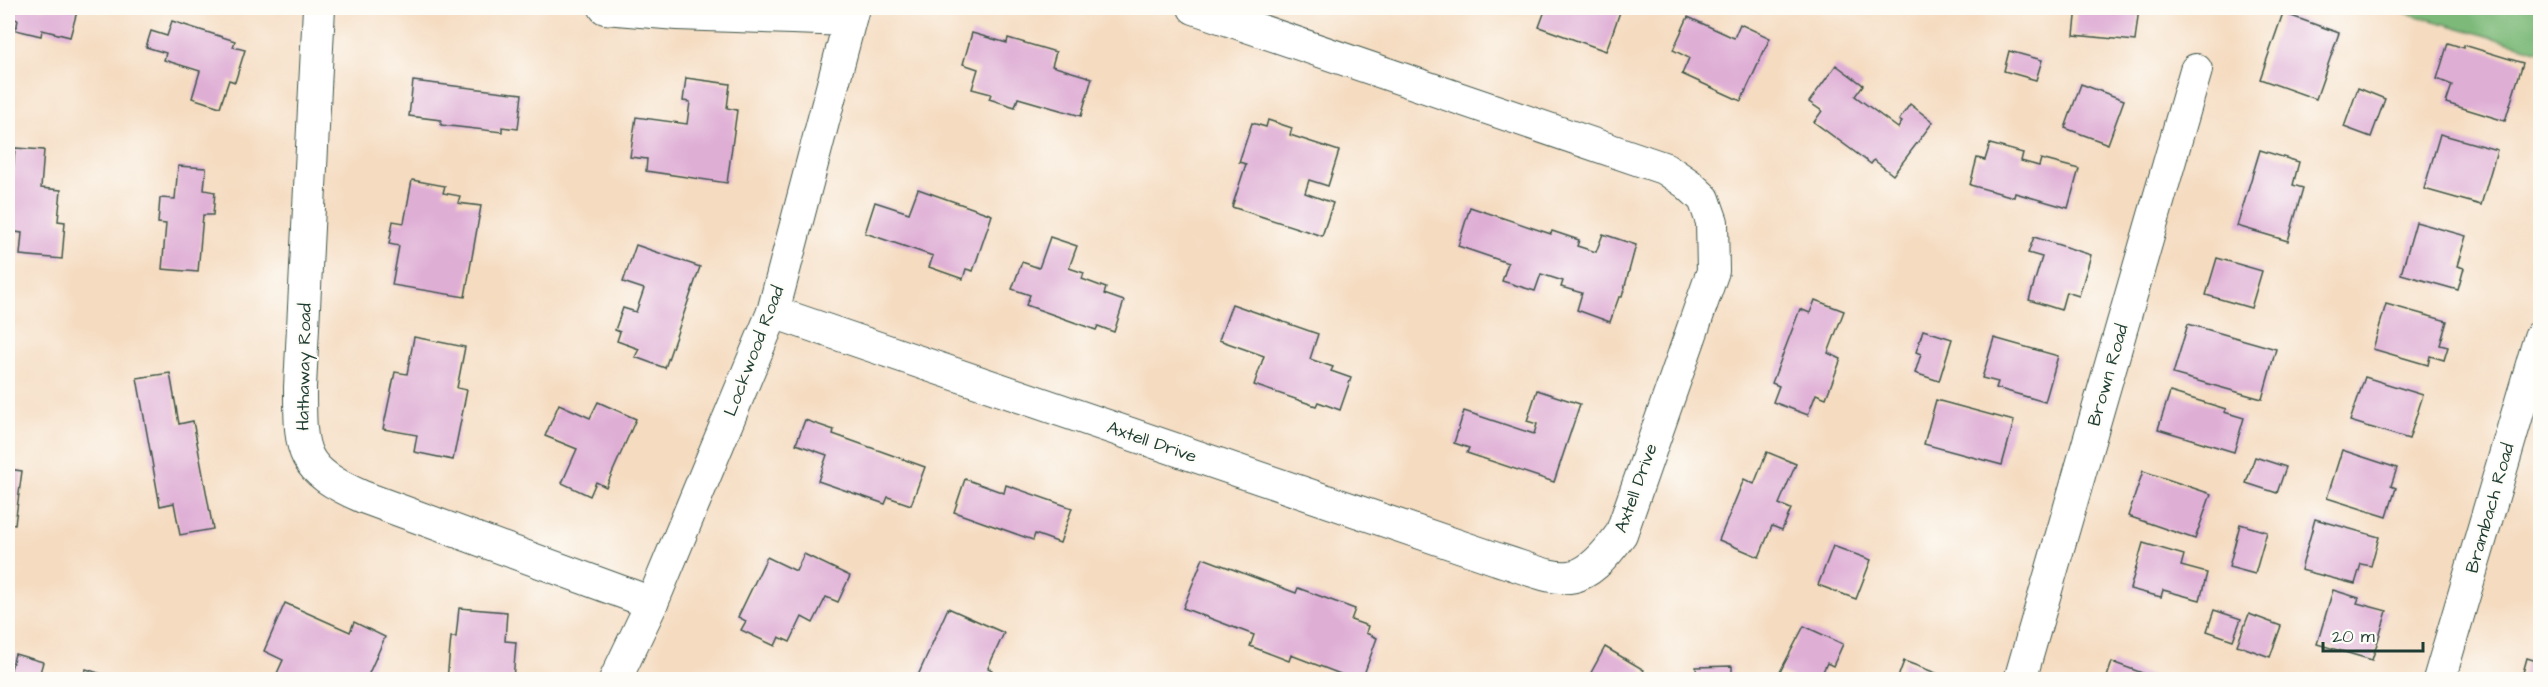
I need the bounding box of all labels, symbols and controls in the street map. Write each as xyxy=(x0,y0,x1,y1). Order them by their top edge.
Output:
street label: Lockwood Road xyxy=(718,282,790,420)
street label: Hathaway Road xyxy=(290,303,319,431)
street label: Brown Road xyxy=(2082,321,2134,429)
street label: Axtell Drive xyxy=(1104,415,1200,469)
street label: Axtell Drive xyxy=(1608,440,1664,536)
street label: Brambach Road xyxy=(2460,440,2520,576)
scale bar xyxy=(2323,615,2424,653)
text: 20 m xyxy=(2332,624,2375,649)

